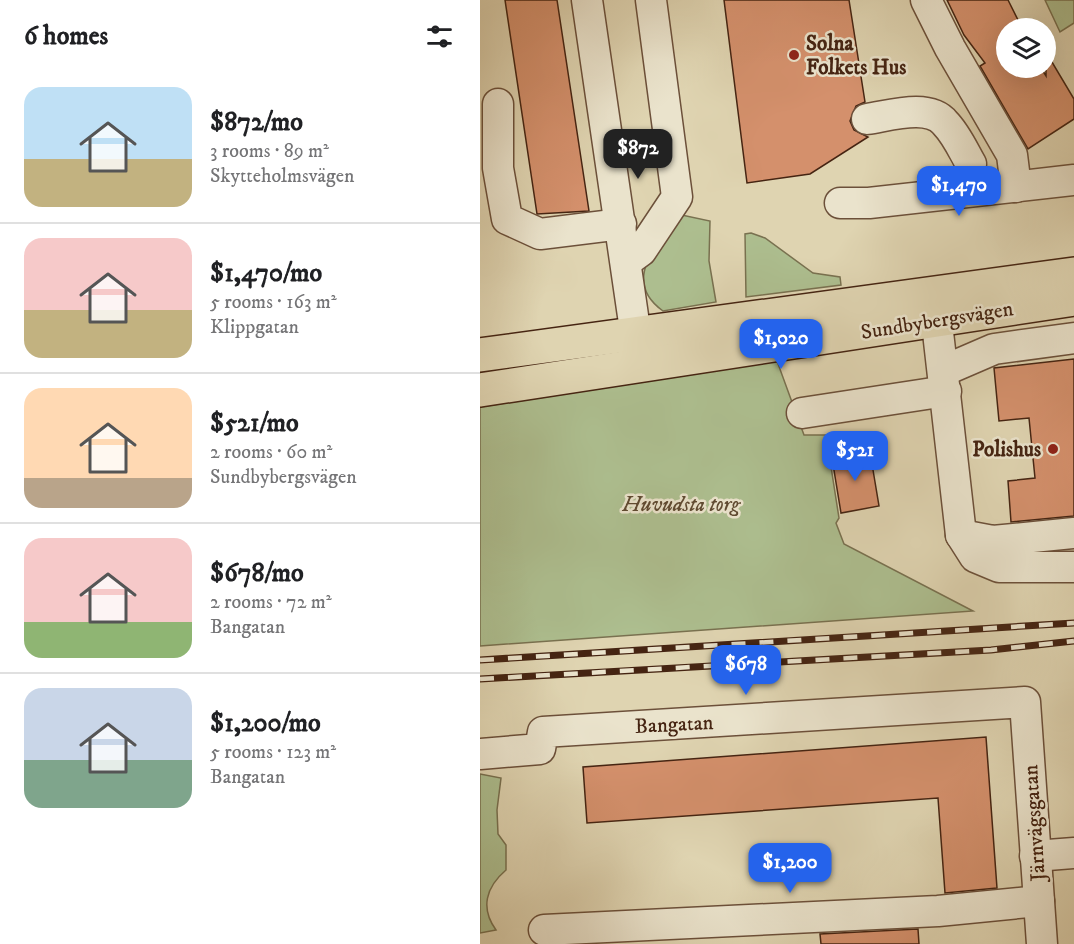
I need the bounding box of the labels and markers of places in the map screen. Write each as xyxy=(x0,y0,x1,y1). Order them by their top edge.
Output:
place label: Solna Folkets Hus xyxy=(806,31,906,81)
marker: Solna Folkets Hus xyxy=(787,48,801,62)
pin: $872 xyxy=(602,129,674,180)
pin: $1,470 xyxy=(910,166,1008,217)
pin: $1,020 xyxy=(732,319,830,370)
pin: $521 xyxy=(819,431,891,482)
place label: Polishus xyxy=(972,437,1041,463)
marker: Polishus xyxy=(1046,442,1060,456)
pin: $678 xyxy=(710,645,782,696)
pin: $1,200 xyxy=(741,843,839,894)

